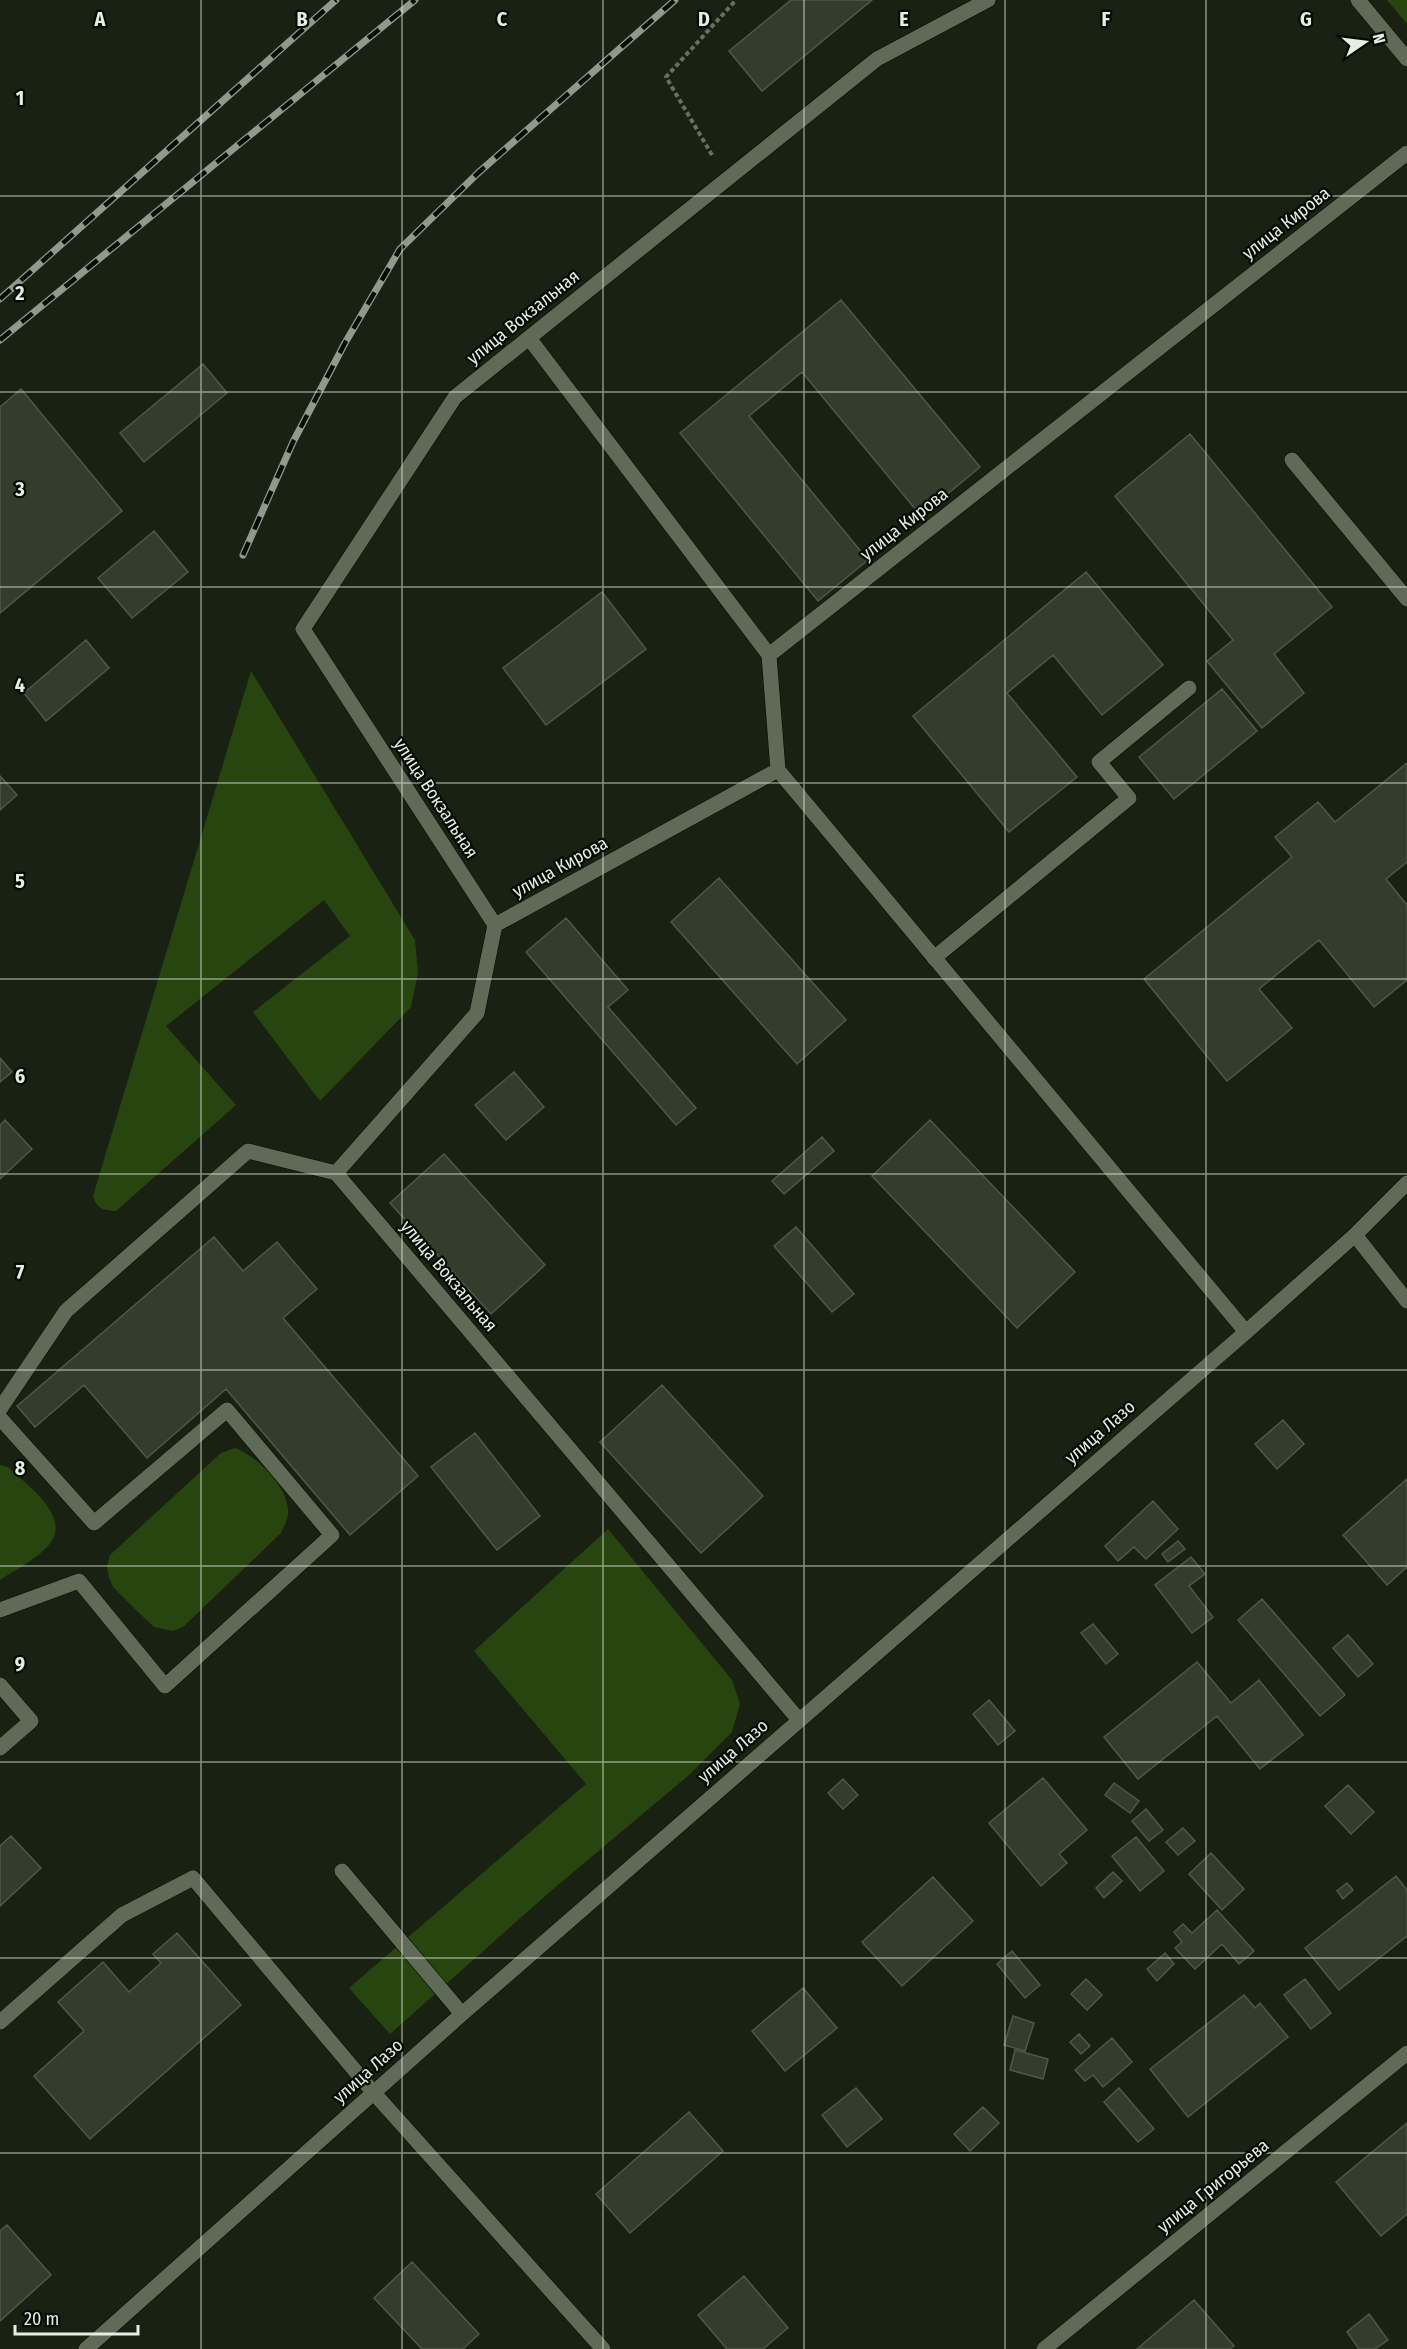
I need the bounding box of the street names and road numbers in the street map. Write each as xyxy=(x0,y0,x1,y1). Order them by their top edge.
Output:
street label: улица Кирова xyxy=(1238,182,1334,264)
street label: улица Вокзальная xyxy=(462,265,584,369)
street label: улица Кирова xyxy=(856,483,952,565)
street label: улица Вокзальная xyxy=(389,734,483,862)
street label: улица Кирова xyxy=(509,832,612,902)
street label: улица Вокзальная xyxy=(396,1216,502,1336)
street label: улица Лазо xyxy=(1060,1395,1140,1469)
street label: улица Лазо xyxy=(693,1714,773,1788)
street label: улица Лазо xyxy=(329,2034,407,2108)
street label: улица Григорьева xyxy=(1153,2134,1273,2238)

